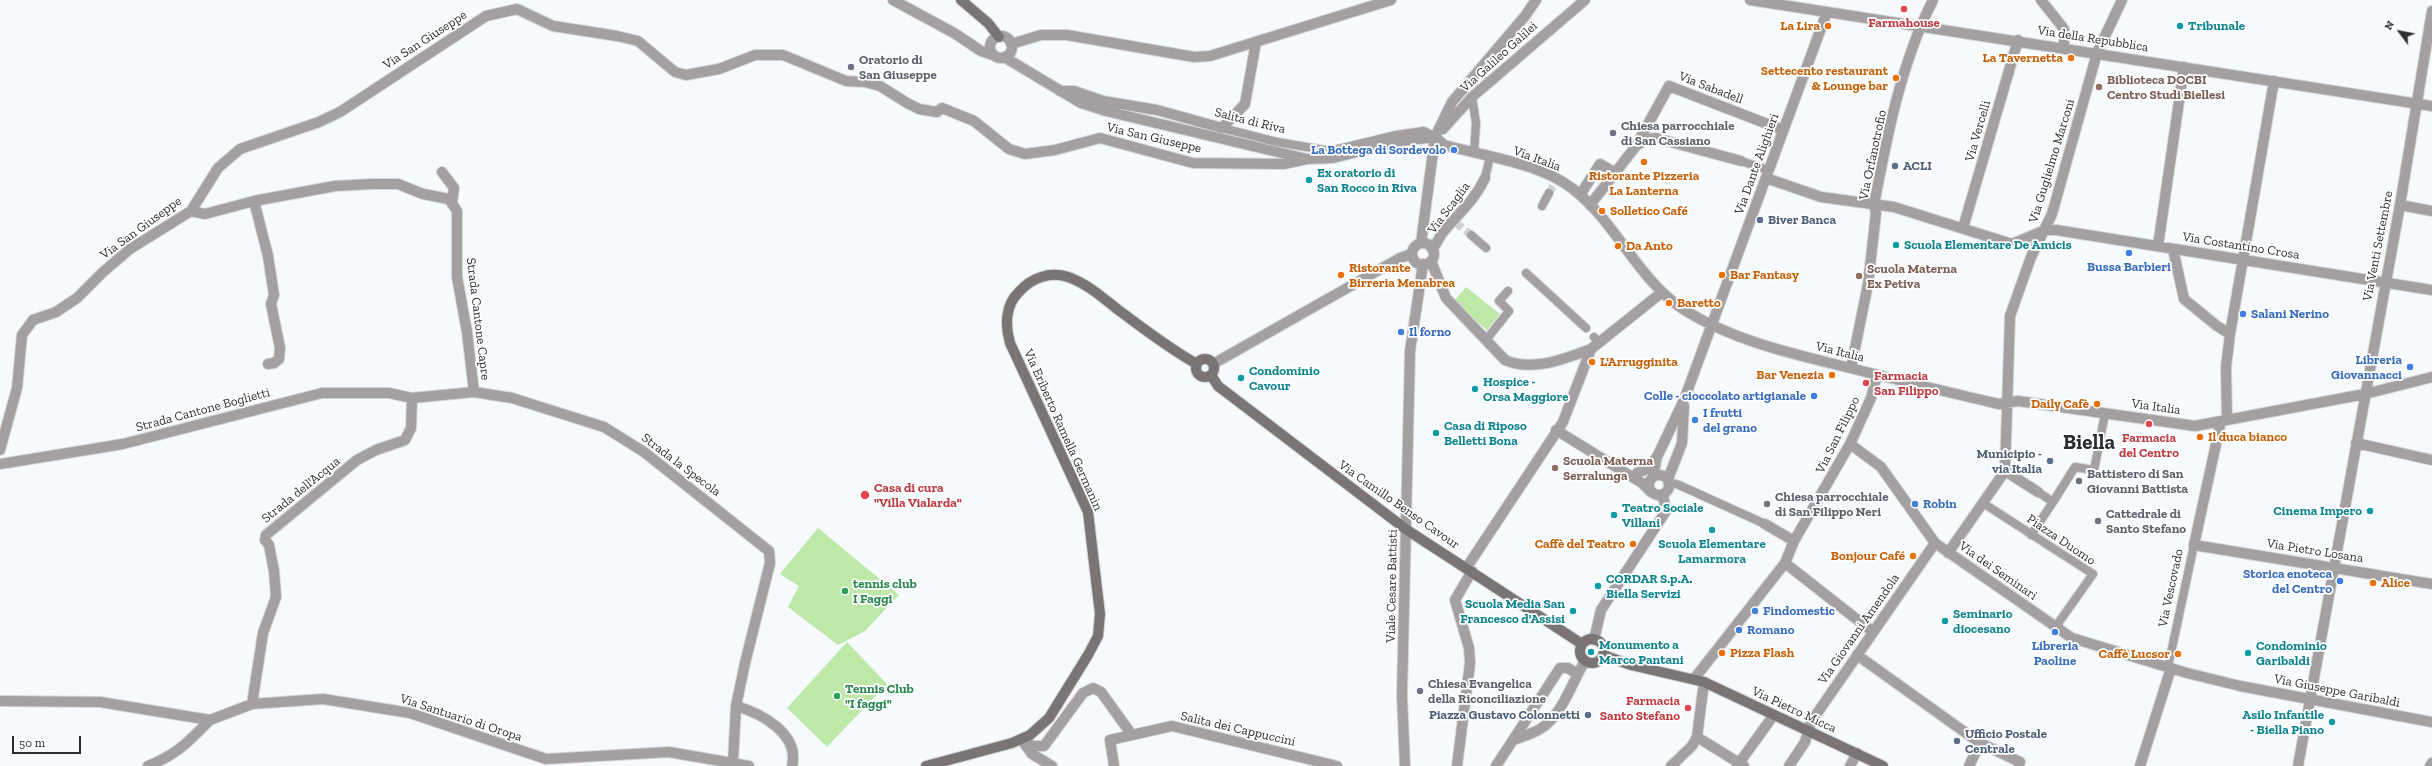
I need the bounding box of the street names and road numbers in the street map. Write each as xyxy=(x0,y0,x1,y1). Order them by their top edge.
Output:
street label: Via San Giuseppe xyxy=(380,7,470,73)
street label: Via Galileo Galilei xyxy=(1457,18,1541,96)
street label: Via della Repubblica xyxy=(2036,23,2150,55)
street label: Via Sabadell xyxy=(1677,69,1745,107)
street label: Via Guglielmo Marconi xyxy=(2026,97,2078,225)
street label: Via Vercelli xyxy=(1962,99,1994,163)
street label: Salita di Riva xyxy=(1213,105,1287,137)
street label: Via Orfanotrofio xyxy=(1856,109,1890,201)
street label: Via Dante Alighieri xyxy=(1731,111,1783,217)
street label: Via San Giuseppe xyxy=(1105,120,1203,156)
street label: Via Italia xyxy=(1511,143,1563,175)
street label: Via Scaglia xyxy=(1424,179,1474,237)
street label: Via Venti Settembre xyxy=(2360,189,2396,303)
street label: Via San Giuseppe xyxy=(97,193,185,263)
street label: Via Costantino Crosa xyxy=(2181,229,2301,263)
street label: Strada Cantone Capre xyxy=(463,257,493,381)
street label: Via Italia xyxy=(1814,338,1866,366)
street label: Via Eriberto Ramella Germanin xyxy=(1020,347,1106,513)
street label: Strada Cantone Boglietti xyxy=(134,385,272,435)
street label: Via San Filippo xyxy=(1813,394,1863,476)
street label: Via Italia xyxy=(2130,396,2182,418)
street label: Strada la Specola xyxy=(638,430,724,500)
street label: Strada dell'Acqua xyxy=(259,454,343,526)
street label: Via Camillo Benso Cavour xyxy=(1336,457,1462,553)
street label: Piazza Duomo xyxy=(2024,511,2098,569)
street label: Viale Cesare Battisti xyxy=(1383,529,1401,643)
street label: Via Pietro Losana xyxy=(2266,536,2364,566)
street label: Via dei Seminari xyxy=(1956,538,2040,604)
street label: Via Vescovado xyxy=(2155,547,2187,629)
street label: Via Giovanni Amendola xyxy=(1815,571,1903,687)
street label: Via Giuseppe Garibaldi xyxy=(2273,671,2401,711)
street label: Via Pietro Micca xyxy=(1749,684,1839,736)
street label: Via Santuario di Oropa xyxy=(398,691,524,745)
street label: Salita dei Cappuccini xyxy=(1179,708,1297,750)

